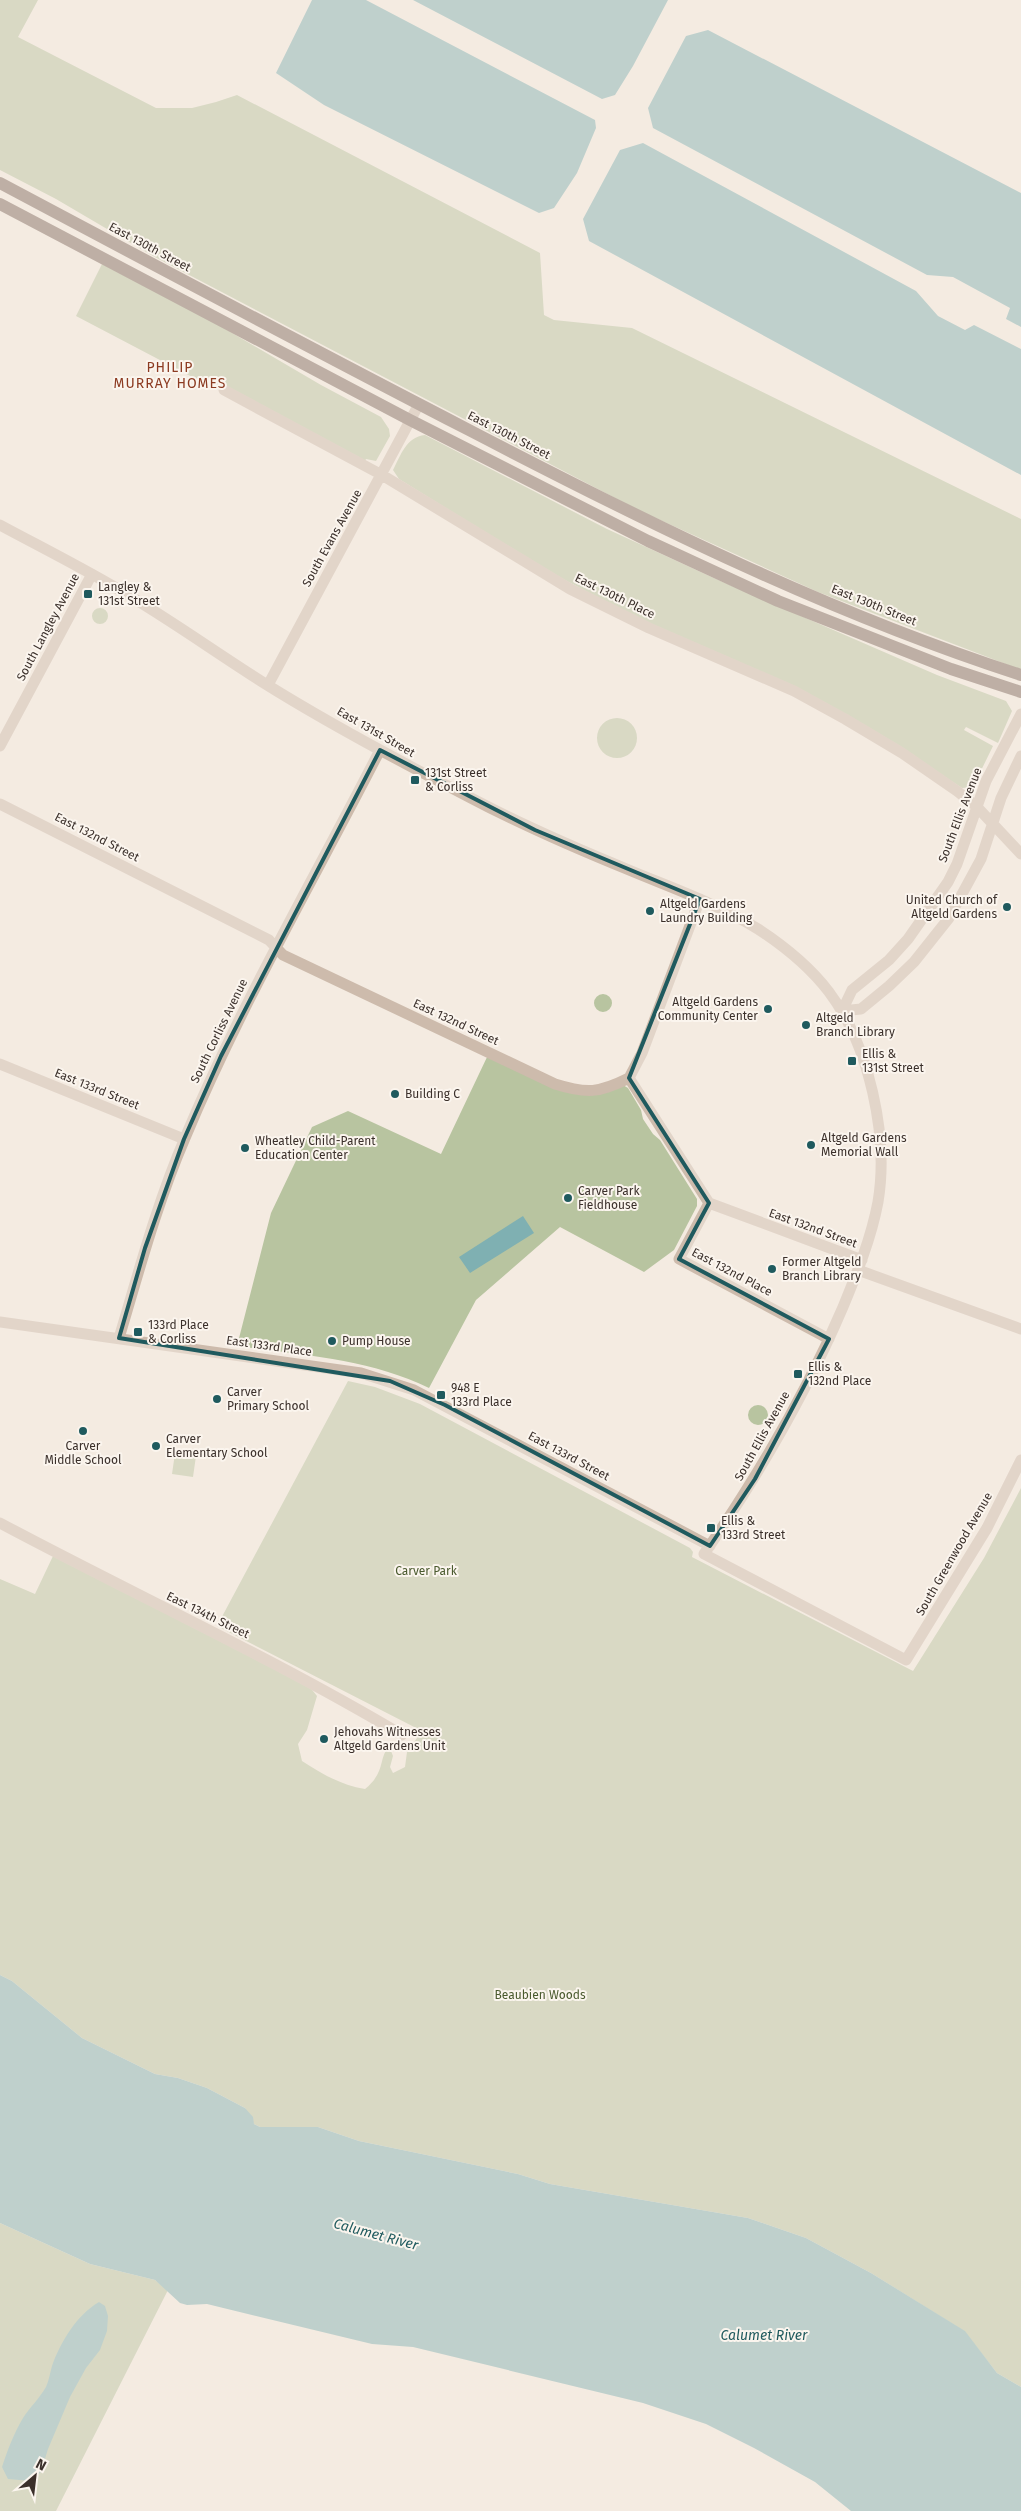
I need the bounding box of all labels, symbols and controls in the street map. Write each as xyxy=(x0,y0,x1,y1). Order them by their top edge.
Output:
street label: East 130th Street xyxy=(107,220,194,275)
district label: PHILIP MURRAY HOMES xyxy=(114,359,226,392)
street label: East 130th Street xyxy=(465,408,553,462)
street label: South Evans Avenue xyxy=(299,487,365,589)
street label: South Langley Avenue xyxy=(14,571,82,683)
street label: East 130th Place xyxy=(573,571,657,621)
place label: Langley & 131st Street xyxy=(98,580,160,608)
street label: East 130th Street xyxy=(829,582,919,629)
marker: Langley & 131st Street xyxy=(82,588,94,600)
street label: East 131st Street xyxy=(335,704,418,760)
place label: 131st Street & Corliss xyxy=(425,766,487,794)
street label: South Ellis Avenue xyxy=(935,766,985,864)
marker: 131st Street & Corliss xyxy=(409,774,421,786)
street label: East 132nd Street xyxy=(53,810,142,865)
place label: United Church of Altgeld Gardens xyxy=(906,893,998,921)
place label: Altgeld Gardens Laundry Building xyxy=(660,897,753,925)
marker: United Church of Altgeld Gardens xyxy=(1001,901,1013,913)
marker: Altgeld Gardens Laundry Building xyxy=(644,905,656,917)
street label: South Corliss Avenue xyxy=(188,977,250,1085)
place label: Altgeld Gardens Community Center xyxy=(658,995,758,1023)
street label: East 132nd Street xyxy=(411,996,502,1048)
marker: Altgeld Gardens Community Center xyxy=(762,1003,774,1015)
place label: Altgeld Branch Library xyxy=(816,1011,895,1039)
marker: Altgeld Branch Library xyxy=(800,1019,812,1031)
place label: Ellis & 131st Street xyxy=(862,1047,924,1075)
marker: Ellis & 131st Street xyxy=(846,1055,858,1067)
street label: East 133rd Street xyxy=(53,1066,142,1113)
place label: Building C xyxy=(405,1087,460,1101)
marker: Building C xyxy=(389,1088,401,1100)
place label: Altgeld Gardens Memorial Wall xyxy=(821,1131,907,1159)
place label: Wheatley Child-Parent Education Center xyxy=(255,1134,376,1162)
marker: Altgeld Gardens Memorial Wall xyxy=(805,1139,817,1151)
marker: Wheatley Child-Parent Education Center xyxy=(239,1142,251,1154)
place label: Carver Park Fieldhouse xyxy=(578,1184,640,1212)
marker: Carver Park Fieldhouse xyxy=(562,1192,574,1204)
street label: East 132nd Street xyxy=(767,1206,860,1251)
street label: East 132nd Place xyxy=(689,1245,775,1299)
place label: Former Altgeld Branch Library xyxy=(782,1255,862,1283)
marker: Former Altgeld Branch Library xyxy=(766,1263,778,1275)
place label: 133rd Place & Corliss xyxy=(148,1318,209,1346)
marker: 133rd Place & Corliss xyxy=(132,1326,144,1338)
street label: East 133rd Place xyxy=(225,1333,313,1359)
place label: Pump House xyxy=(342,1334,411,1348)
marker: Pump House xyxy=(326,1335,338,1347)
place label: Ellis & 132nd Place xyxy=(808,1360,871,1388)
marker: Ellis & 132nd Place xyxy=(792,1368,804,1380)
place label: 948 E 133rd Place xyxy=(451,1381,512,1409)
place label: Carver Primary School xyxy=(227,1385,310,1413)
marker: 948 E 133rd Place xyxy=(435,1389,447,1401)
street label: South Ellis Avenue xyxy=(732,1389,792,1483)
marker: Carver Primary School xyxy=(211,1393,223,1405)
marker: Carver Middle School xyxy=(77,1425,89,1437)
street label: East 133rd Street xyxy=(526,1429,613,1484)
place label: Carver Elementary School xyxy=(166,1432,268,1460)
place label: Carver Middle School xyxy=(44,1439,122,1467)
marker: Carver Elementary School xyxy=(150,1440,162,1452)
street label: South Greenwood Avenue xyxy=(913,1490,995,1618)
place label: Ellis & 133rd Street xyxy=(721,1514,786,1542)
marker: Ellis & 133rd Street xyxy=(705,1522,717,1534)
park label: Carver Park xyxy=(395,1564,458,1578)
street label: East 134th Street xyxy=(164,1589,252,1641)
place label: Jehovahs Witnesses Altgeld Gardens Unit xyxy=(334,1725,446,1753)
marker: Jehovahs Witnesses Altgeld Gardens Unit xyxy=(318,1733,330,1745)
park label: Beaubien Woods xyxy=(494,1988,586,2002)
water label: Calumet River xyxy=(332,2215,421,2254)
water label: Calumet River xyxy=(721,2327,808,2344)
north arrow xyxy=(10,2451,60,2501)
text: N xyxy=(33,2455,49,2475)

